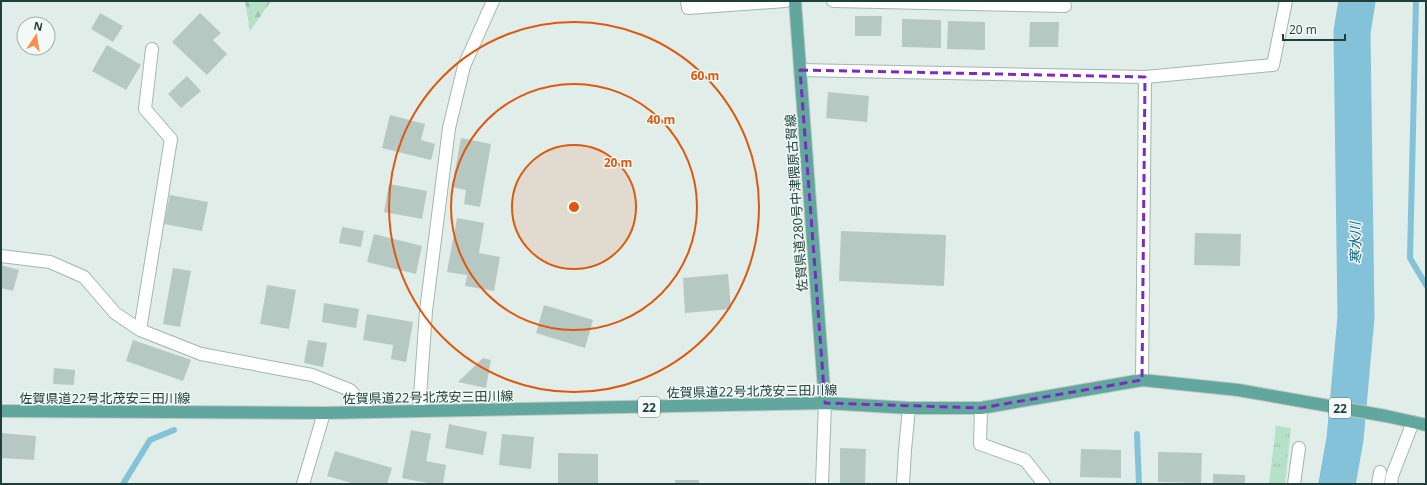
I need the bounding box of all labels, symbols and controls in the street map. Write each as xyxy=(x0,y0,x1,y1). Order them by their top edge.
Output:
north arrow xyxy=(16,16,56,56)
scale bar xyxy=(1283,16,1345,42)
text: N xyxy=(32,17,44,34)
text: 20 m xyxy=(1289,21,1317,38)
text: 60 m xyxy=(691,67,719,84)
text: 40 m xyxy=(647,111,675,128)
street label: 佐賀県道280号中津隈原古賀線 xyxy=(781,113,811,293)
text: 20 m xyxy=(604,154,632,171)
centre of rings xyxy=(567,200,581,214)
water label: 寒水川 xyxy=(1345,220,1365,264)
street label: 佐賀県道22号北茂安三田川線 xyxy=(666,381,838,401)
street label: 佐賀県道22号北茂安三田川線 xyxy=(342,387,514,407)
street label: 佐賀県道22号北茂安三田川線 xyxy=(20,389,190,407)
road number: 22 xyxy=(638,397,660,417)
road number: 22 xyxy=(1329,398,1351,418)

